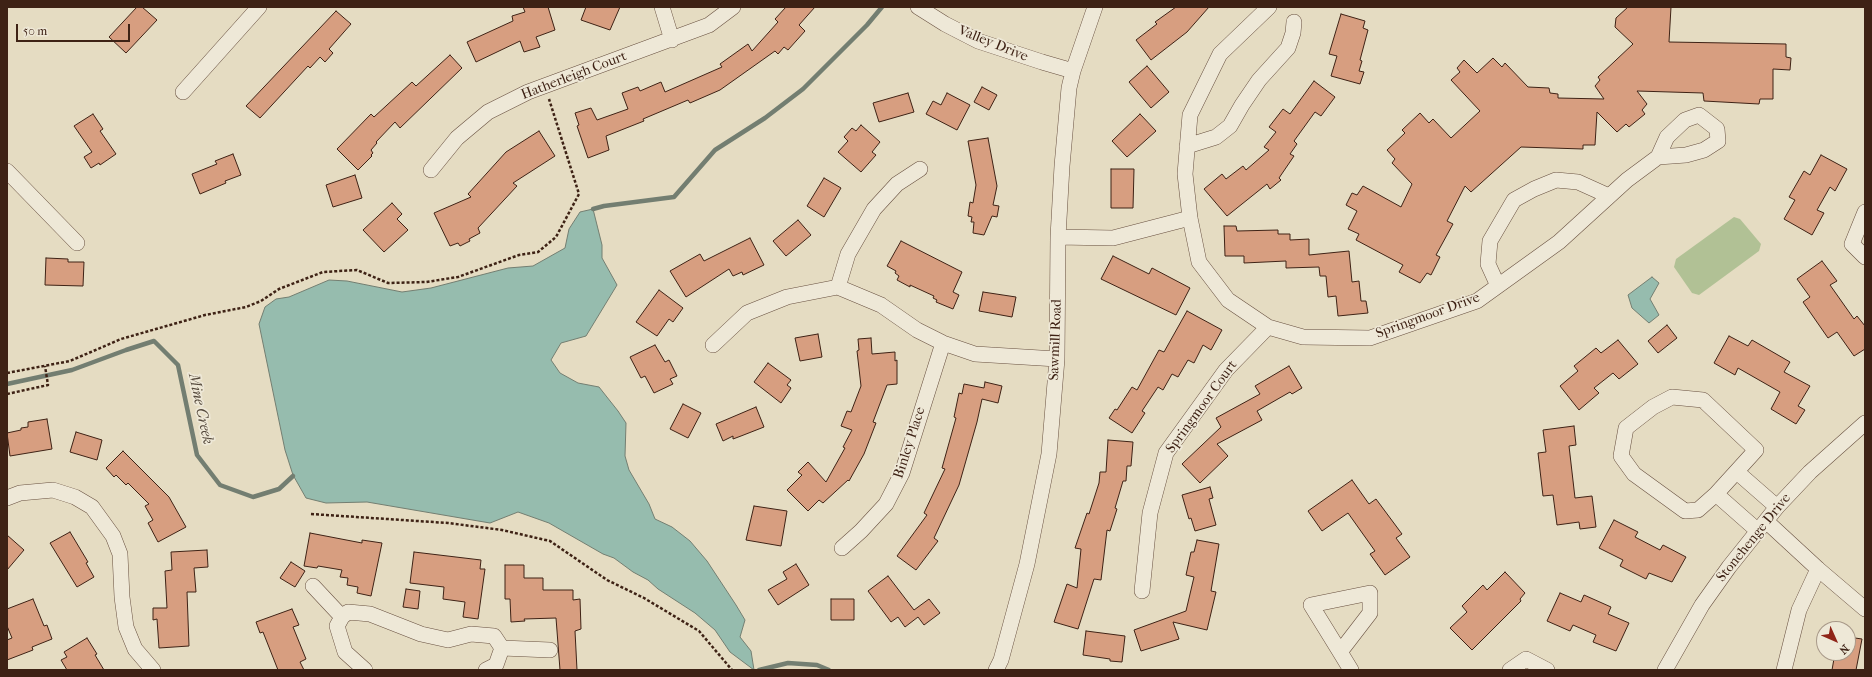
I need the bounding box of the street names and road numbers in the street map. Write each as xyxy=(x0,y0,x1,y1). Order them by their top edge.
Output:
street label: Valley Drive xyxy=(956,22,1030,66)
street label: Hatherleigh Court xyxy=(519,48,629,104)
street label: Springmoor Drive xyxy=(1374,289,1482,343)
street label: Sawmill Road xyxy=(1046,299,1066,381)
street label: Springmoor Court xyxy=(1163,357,1241,457)
street label: Binley Place xyxy=(891,405,929,481)
street label: Stonehenge Drive xyxy=(1713,491,1795,585)

